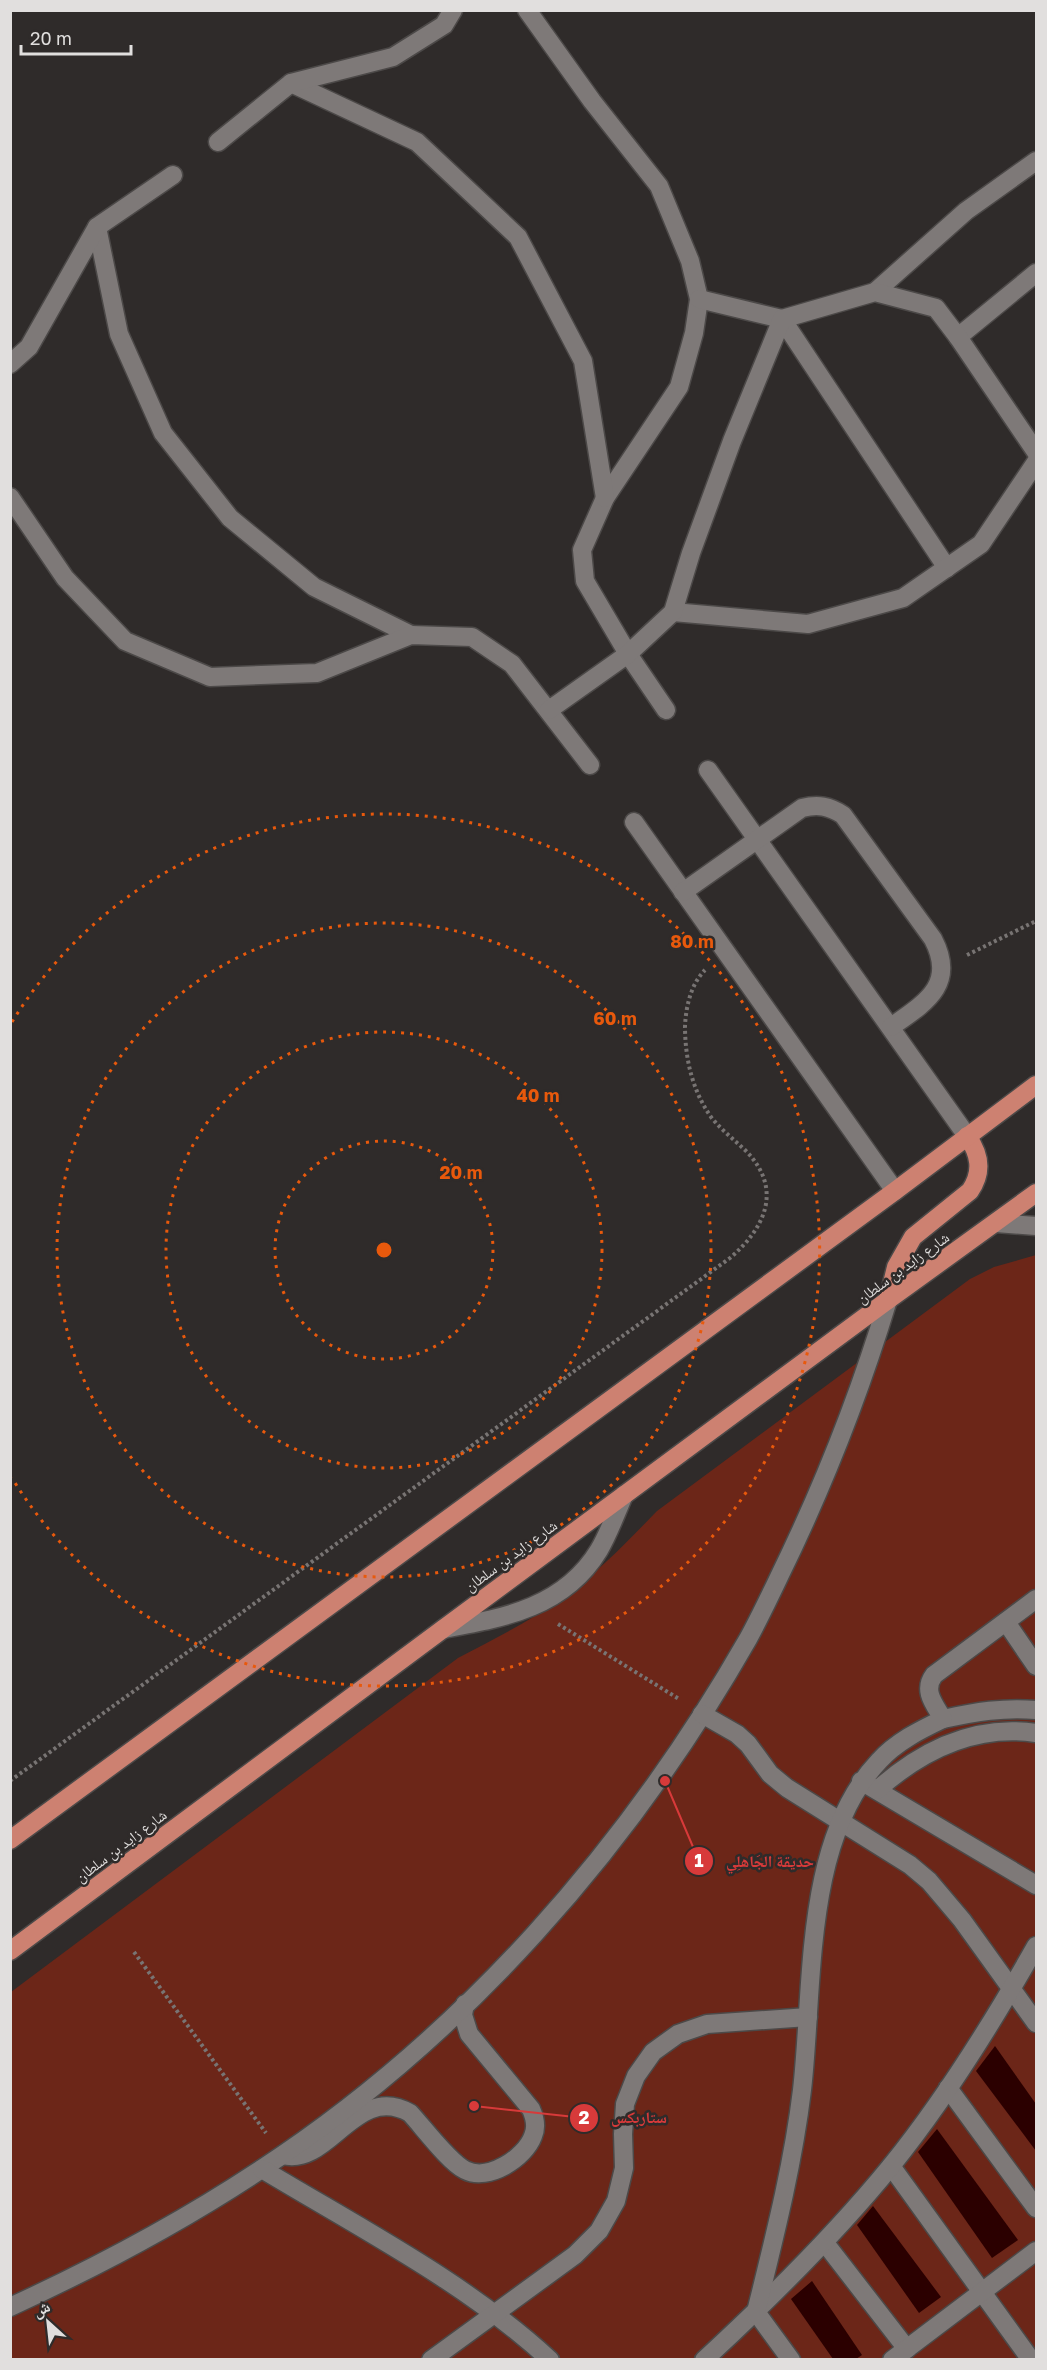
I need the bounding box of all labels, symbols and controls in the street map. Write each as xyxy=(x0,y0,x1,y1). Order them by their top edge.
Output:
scale bar xyxy=(21,18,130,56)
text: 20 m xyxy=(30,27,72,49)
text: 80 m xyxy=(670,930,714,952)
text: 60 m xyxy=(593,1007,637,1029)
text: 40 m xyxy=(516,1084,560,1106)
text: 20 m xyxy=(440,1161,482,1183)
street label: شارع زايد بن سلطان xyxy=(853,1228,953,1308)
centre of rings xyxy=(374,1240,394,1260)
street label: شارع زايد بن سلطان xyxy=(461,1516,561,1596)
street label: شارع زايد بن سلطان xyxy=(71,1805,171,1887)
callout: حديقة الجَاهلِي xyxy=(684,1844,826,1878)
text: 1 xyxy=(694,1849,704,1871)
text: حديقة الجَاهلِي xyxy=(726,1851,814,1874)
callout: ستاربكس xyxy=(569,2101,679,2135)
text: 2 xyxy=(579,2106,590,2128)
text: ستاربكس xyxy=(611,2107,667,2127)
north arrow xyxy=(18,2292,78,2352)
text: ش xyxy=(29,2296,53,2321)

